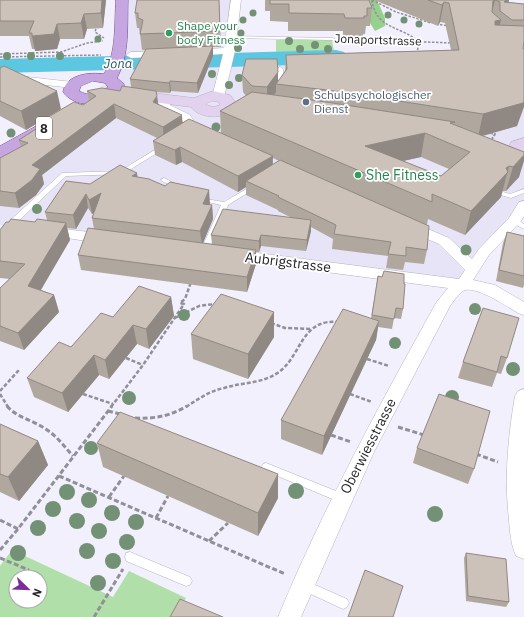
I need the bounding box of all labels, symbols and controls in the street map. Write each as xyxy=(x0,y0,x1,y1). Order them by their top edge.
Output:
place label: Shape your body Fitness xyxy=(177,18,246,47)
marker: Shape your body Fitness xyxy=(164,28,174,38)
street label: Jonaportstrasse xyxy=(334,30,422,49)
water label: Jona xyxy=(104,55,132,72)
place label: Schulpsychologischer Dienst xyxy=(314,87,432,116)
marker: Schulpsychologischer Dienst xyxy=(301,97,311,107)
road number: 8 xyxy=(36,117,52,139)
place label: She Fitness xyxy=(366,166,439,184)
marker: She Fitness xyxy=(353,170,363,180)
street label: Aubrigstrasse xyxy=(244,248,332,276)
street label: Oberwiesstrasse xyxy=(336,395,400,497)
north arrow xyxy=(8,569,48,609)
text: N xyxy=(29,587,45,599)

